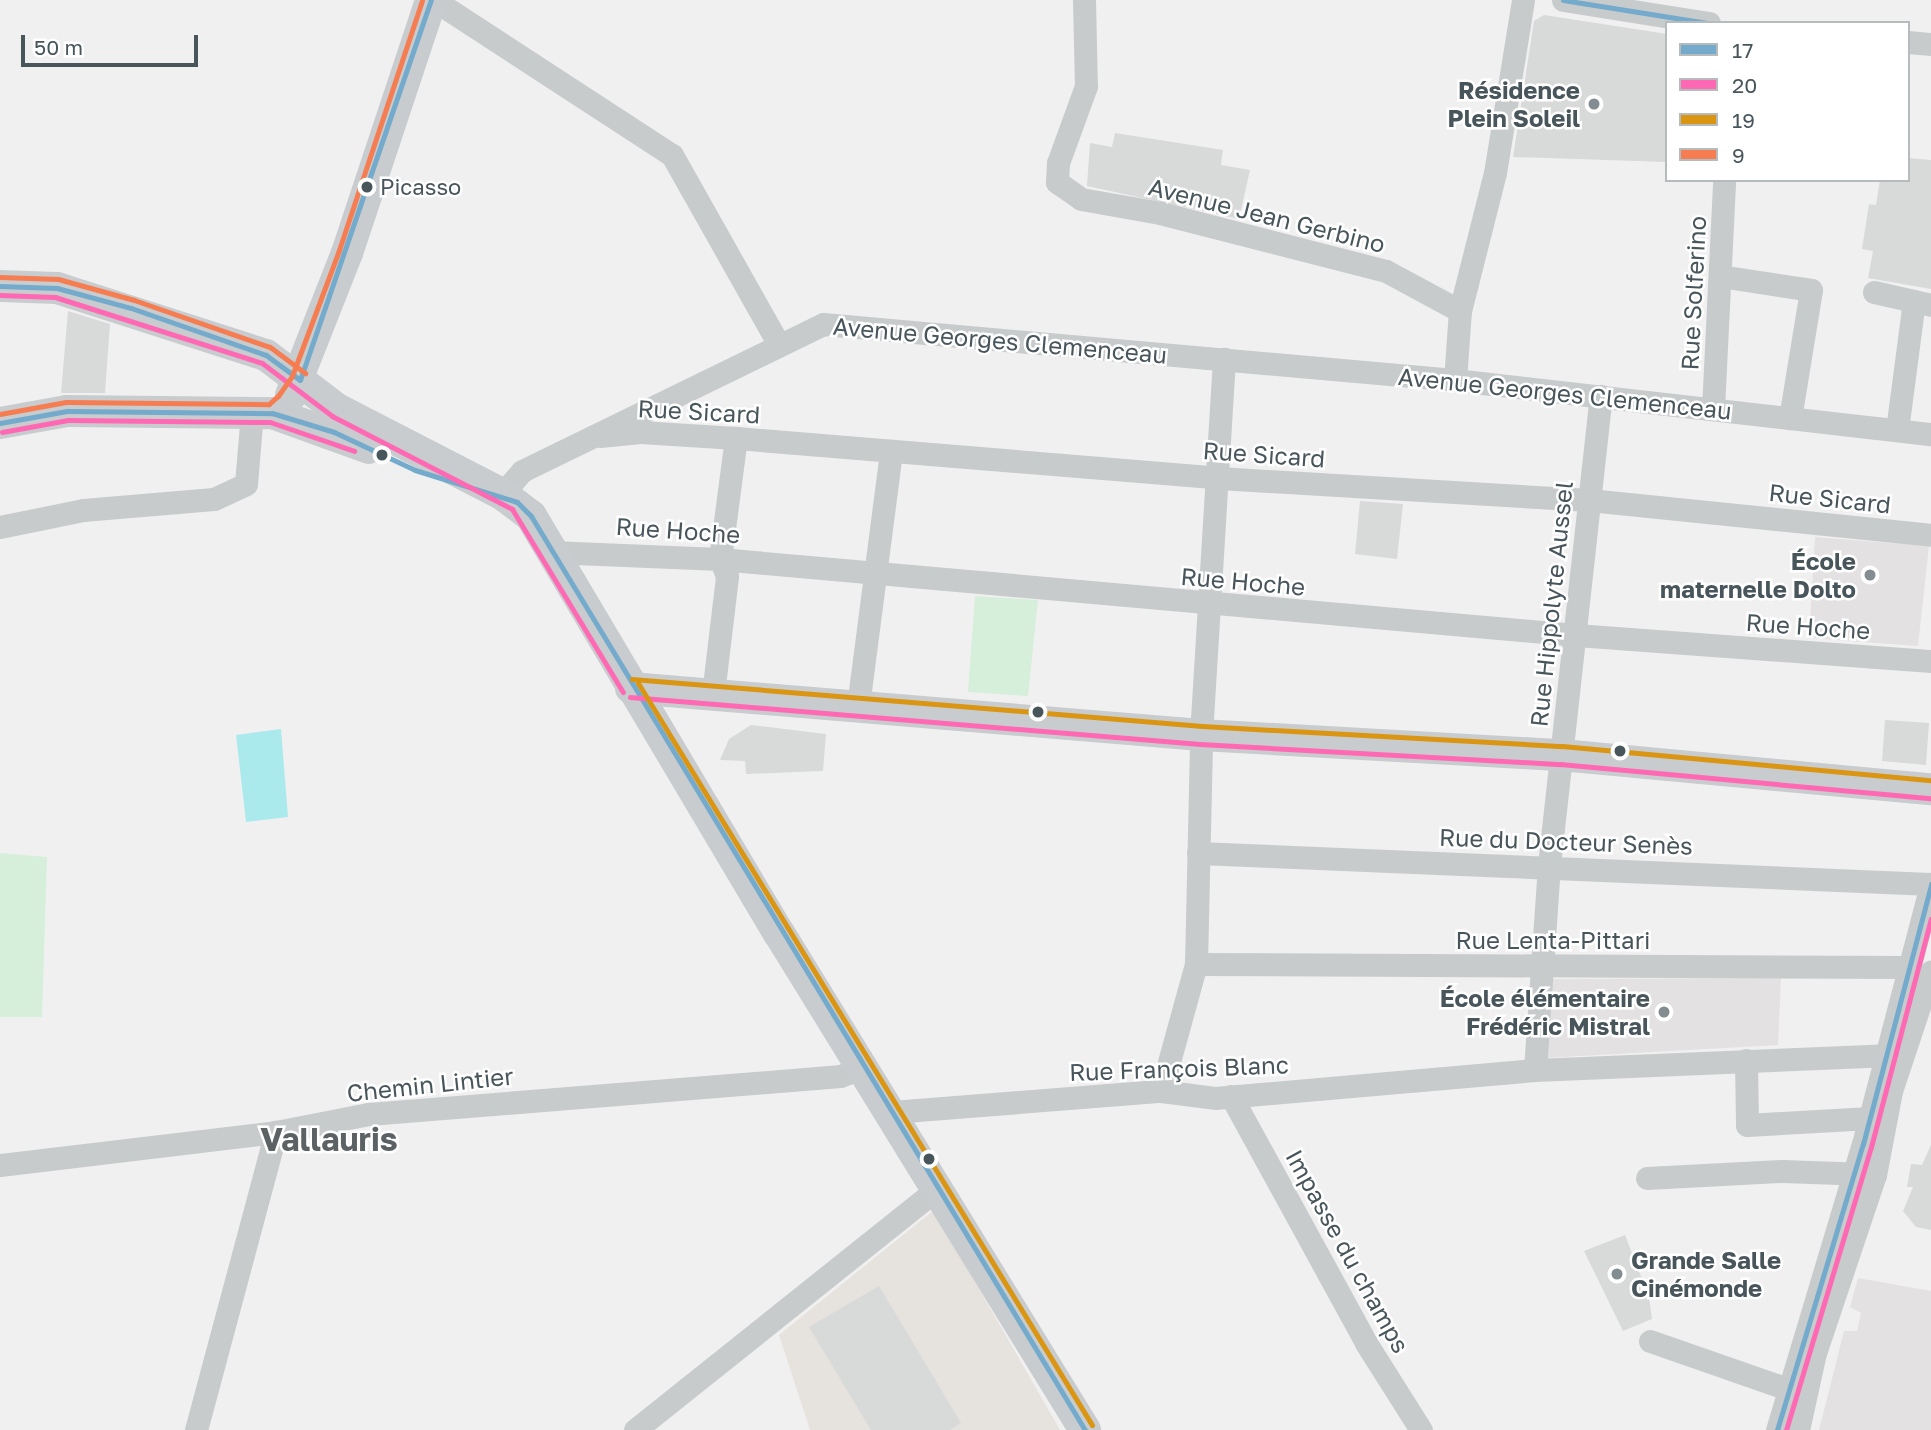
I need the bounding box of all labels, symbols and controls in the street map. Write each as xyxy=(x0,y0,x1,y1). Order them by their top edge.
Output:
scale bar xyxy=(24,21,201,65)
legend xyxy=(1665,21,1910,182)
text: 50 m xyxy=(34,34,83,60)
text: 17 xyxy=(1732,37,1753,63)
text: 20 xyxy=(1732,72,1757,98)
place label: Résidence Plein Soleil xyxy=(1448,76,1580,132)
marker: Résidence Plein Soleil xyxy=(1586,96,1602,112)
text: 19 xyxy=(1732,107,1755,133)
text: 9 xyxy=(1732,142,1745,168)
street label: Avenue Jean Gerbino xyxy=(1146,172,1388,258)
place label: Picasso xyxy=(380,174,461,200)
marker: Picasso xyxy=(360,180,374,194)
street label: Rue Solferino xyxy=(1675,215,1711,371)
street label: Avenue Georges Clemenceau xyxy=(832,311,1168,369)
street label: Avenue Georges Clemenceau xyxy=(1397,361,1733,425)
street label: Rue Sicard xyxy=(637,393,761,429)
street label: Rue Sicard xyxy=(1202,435,1326,473)
unlabelled marker xyxy=(375,448,389,462)
street label: Rue Sicard xyxy=(1768,477,1892,519)
street label: Rue Hippolyte Aussel xyxy=(1524,480,1578,728)
street label: Rue Hoche xyxy=(615,511,741,549)
place label: École maternelle Dolto xyxy=(1660,547,1856,603)
street label: Rue Hoche xyxy=(1180,561,1306,601)
marker: École maternelle Dolto xyxy=(1862,567,1878,583)
street label: Rue Hoche xyxy=(1745,607,1871,645)
unlabelled marker xyxy=(1031,705,1045,719)
unlabelled marker xyxy=(1613,744,1627,758)
street label: Rue du Docteur Senès xyxy=(1439,822,1693,860)
street label: Rue Lenta-Pittari xyxy=(1456,926,1650,954)
place label: École élémentaire Frédéric Mistral xyxy=(1440,984,1650,1040)
marker: École élémentaire Frédéric Mistral xyxy=(1656,1004,1672,1020)
street label: Rue François Blanc xyxy=(1069,1050,1289,1086)
street label: Chemin Lintier xyxy=(345,1061,515,1107)
district label: Vallauris xyxy=(260,1120,398,1158)
street label: Impasse du champs xyxy=(1280,1144,1416,1358)
unlabelled marker xyxy=(922,1152,936,1166)
place label: Grande Salle Cinémonde xyxy=(1631,1246,1781,1302)
marker: Grande Salle Cinémonde xyxy=(1609,1266,1625,1282)

